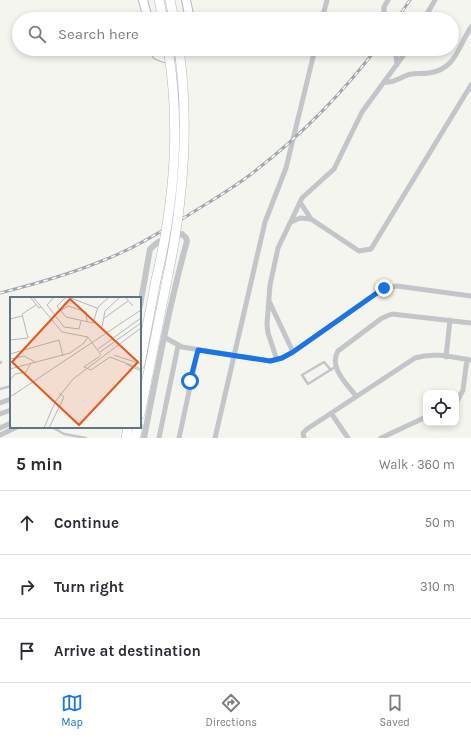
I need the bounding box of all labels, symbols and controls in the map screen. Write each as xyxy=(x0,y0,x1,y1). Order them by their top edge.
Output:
search box xyxy=(12,12,459,56)
icon: search xyxy=(26,23,48,45)
text: Search here xyxy=(58,25,139,43)
route end xyxy=(375,279,393,297)
inset map xyxy=(10,297,141,428)
route start xyxy=(181,372,199,390)
map controls xyxy=(423,390,459,426)
button: locate xyxy=(423,390,459,426)
text: 5 min xyxy=(16,454,63,474)
text: Walk · 360 m xyxy=(379,457,455,472)
icon: ahead xyxy=(16,512,38,534)
text: Continue xyxy=(54,514,119,532)
text: 50 m xyxy=(425,515,455,530)
icon: right xyxy=(16,576,38,598)
text: Turn right xyxy=(54,578,124,596)
text: 310 m xyxy=(420,579,455,594)
icon: arrive xyxy=(16,640,38,662)
text: Arrive at destination xyxy=(54,642,201,660)
tab: Map xyxy=(61,692,83,729)
tab: Directions xyxy=(205,692,257,729)
tab: Saved xyxy=(379,692,410,729)

